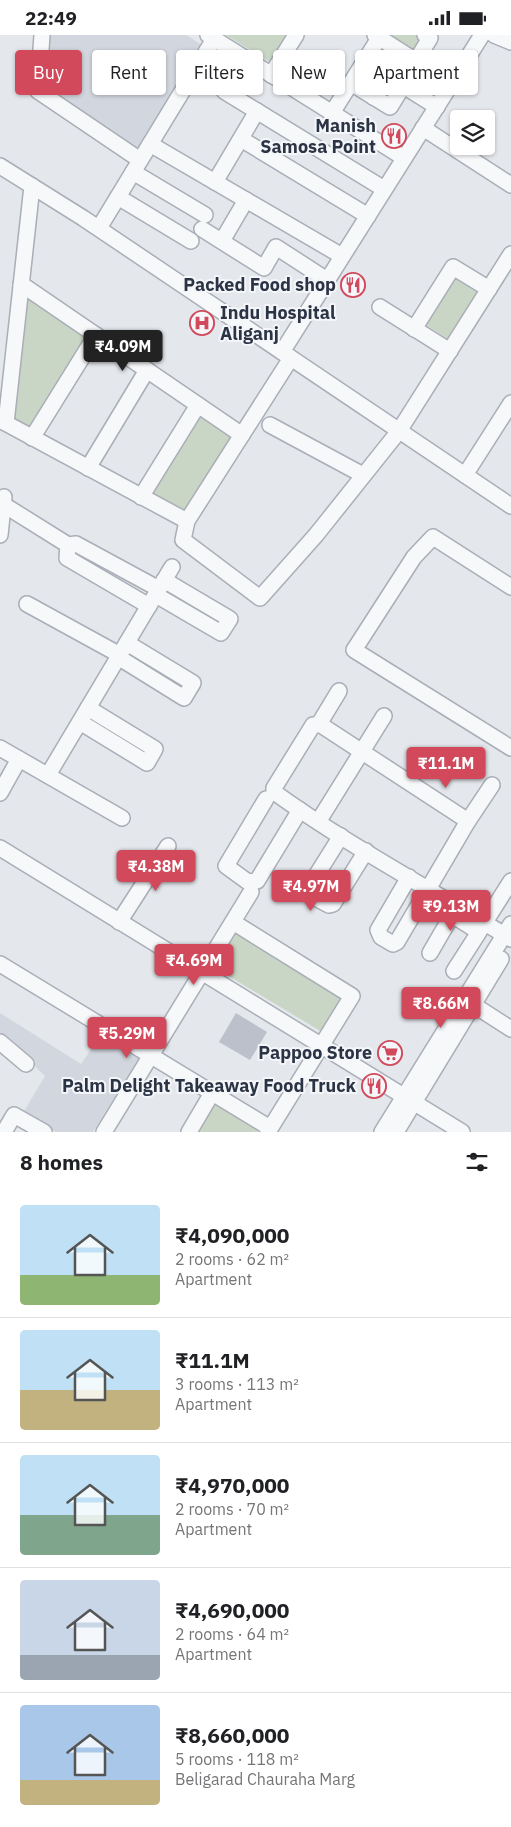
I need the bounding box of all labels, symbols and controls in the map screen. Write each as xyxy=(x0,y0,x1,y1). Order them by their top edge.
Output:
text: 22:49 xyxy=(25,6,77,30)
chip: Buy xyxy=(15,50,82,95)
chip: Rent xyxy=(92,50,166,95)
chip: Filters xyxy=(176,50,263,95)
chip: New xyxy=(273,50,345,95)
chip: Apartment xyxy=(355,50,478,95)
map controls xyxy=(450,110,495,155)
button: layers xyxy=(450,110,495,155)
place label: Manish Samosa Point xyxy=(260,114,376,158)
restaurant icon: Manish Samosa Point xyxy=(381,123,407,149)
restaurant icon: Packed Food shop xyxy=(340,272,366,298)
place label: Packed Food shop xyxy=(183,273,336,296)
place label: Indu Hospital Aliganj xyxy=(220,301,336,345)
hospital icon: Indu Hospital Aliganj xyxy=(189,310,215,336)
pin: ₹4.09M xyxy=(82,329,164,372)
text: ₹4.09M xyxy=(95,336,151,356)
pin: ₹11.1M xyxy=(405,747,487,789)
text: ₹11.1M xyxy=(418,753,474,773)
pin: ₹4.38M xyxy=(115,849,197,892)
text: ₹4.38M xyxy=(128,856,184,876)
pin: ₹4.97M xyxy=(270,869,352,912)
text: ₹4.97M xyxy=(283,876,339,896)
pin: ₹9.13M xyxy=(410,889,492,932)
text: ₹9.13M xyxy=(423,896,479,916)
pin: ₹4.69M xyxy=(153,943,235,986)
text: ₹4.69M xyxy=(166,950,222,970)
pin: ₹8.66M xyxy=(400,987,482,1029)
text: ₹8.66M xyxy=(413,993,469,1013)
pin: ₹5.29M xyxy=(86,1017,168,1059)
text: ₹5.29M xyxy=(99,1023,155,1043)
supermarket icon: Pappoo Store xyxy=(377,1040,403,1066)
place label: Pappoo Store xyxy=(258,1041,372,1064)
restaurant icon: Palm Delight Takeaway Food Truck xyxy=(361,1073,387,1099)
place label: Palm Delight Takeaway Food Truck xyxy=(62,1074,357,1097)
text: 8 homes xyxy=(20,1148,103,1176)
icon: filters xyxy=(463,1148,491,1176)
text: ₹4,090,000 xyxy=(175,1221,289,1249)
icon: home xyxy=(60,1225,120,1285)
text: 2 rooms · 62 m² xyxy=(175,1249,289,1269)
text: Apartment xyxy=(175,1269,252,1289)
text: ₹11.1M xyxy=(175,1346,250,1374)
icon: home xyxy=(60,1350,120,1410)
text: 3 rooms · 113 m² xyxy=(175,1374,299,1394)
text: Apartment xyxy=(175,1394,252,1414)
text: ₹4,970,000 xyxy=(175,1471,289,1499)
icon: home xyxy=(60,1475,120,1535)
text: 2 rooms · 70 m² xyxy=(175,1499,289,1519)
text: Apartment xyxy=(175,1519,252,1539)
text: ₹4,690,000 xyxy=(175,1596,289,1624)
icon: home xyxy=(60,1600,120,1660)
text: 2 rooms · 64 m² xyxy=(175,1624,289,1644)
text: Apartment xyxy=(175,1644,252,1664)
text: ₹8,660,000 xyxy=(175,1721,289,1749)
icon: home xyxy=(60,1725,120,1785)
text: 5 rooms · 118 m² xyxy=(175,1749,299,1769)
text: Beligarad Chauraha Marg xyxy=(175,1769,355,1789)

